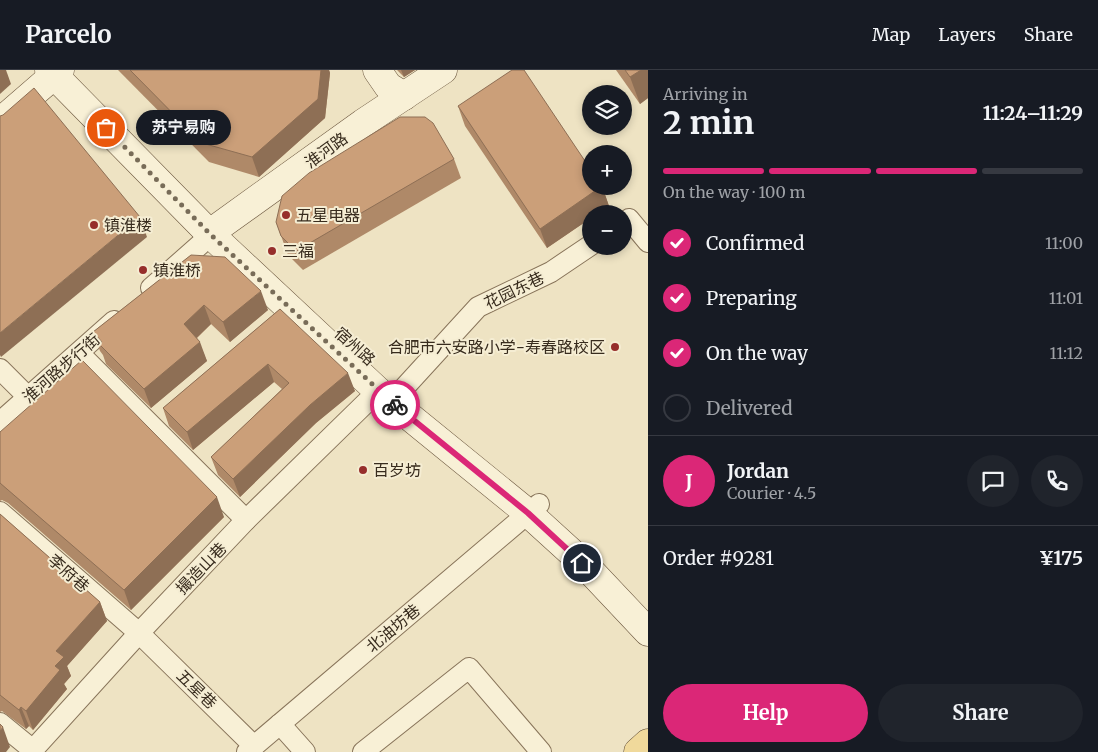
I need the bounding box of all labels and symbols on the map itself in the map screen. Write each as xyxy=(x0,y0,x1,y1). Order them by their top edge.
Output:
pin xyxy=(85,107,127,149)
callout: 苏宁易购 xyxy=(136,110,231,146)
street label: 淮河路 xyxy=(301,128,351,172)
place label: 五星电器 xyxy=(296,205,360,225)
marker: 五星电器 xyxy=(280,209,292,221)
place label: 镇淮楼 xyxy=(104,215,152,235)
marker: 镇淮楼 xyxy=(88,219,100,231)
place label: 三福 xyxy=(282,241,314,261)
marker: 三福 xyxy=(266,245,278,257)
place label: 镇淮桥 xyxy=(153,260,201,280)
marker: 镇淮桥 xyxy=(137,264,149,276)
street label: 花园东巷 xyxy=(481,267,547,313)
street label: 宿州路 xyxy=(330,323,380,369)
street label: 淮河路步行街 xyxy=(18,329,104,407)
place label: 合肥市六安路小学-寿春路校区 xyxy=(388,337,605,357)
marker: 合肥市六安路小学-寿春路校区 xyxy=(609,341,621,353)
courier xyxy=(370,380,420,430)
place label: 百岁坊 xyxy=(373,460,421,480)
marker: 百岁坊 xyxy=(357,464,369,476)
street label: 撮造山巷 xyxy=(172,538,230,598)
pin xyxy=(561,542,603,584)
street label: 李府巷 xyxy=(44,550,94,596)
street label: 北油坊巷 xyxy=(362,600,424,656)
street label: 五星巷 xyxy=(173,665,221,713)

